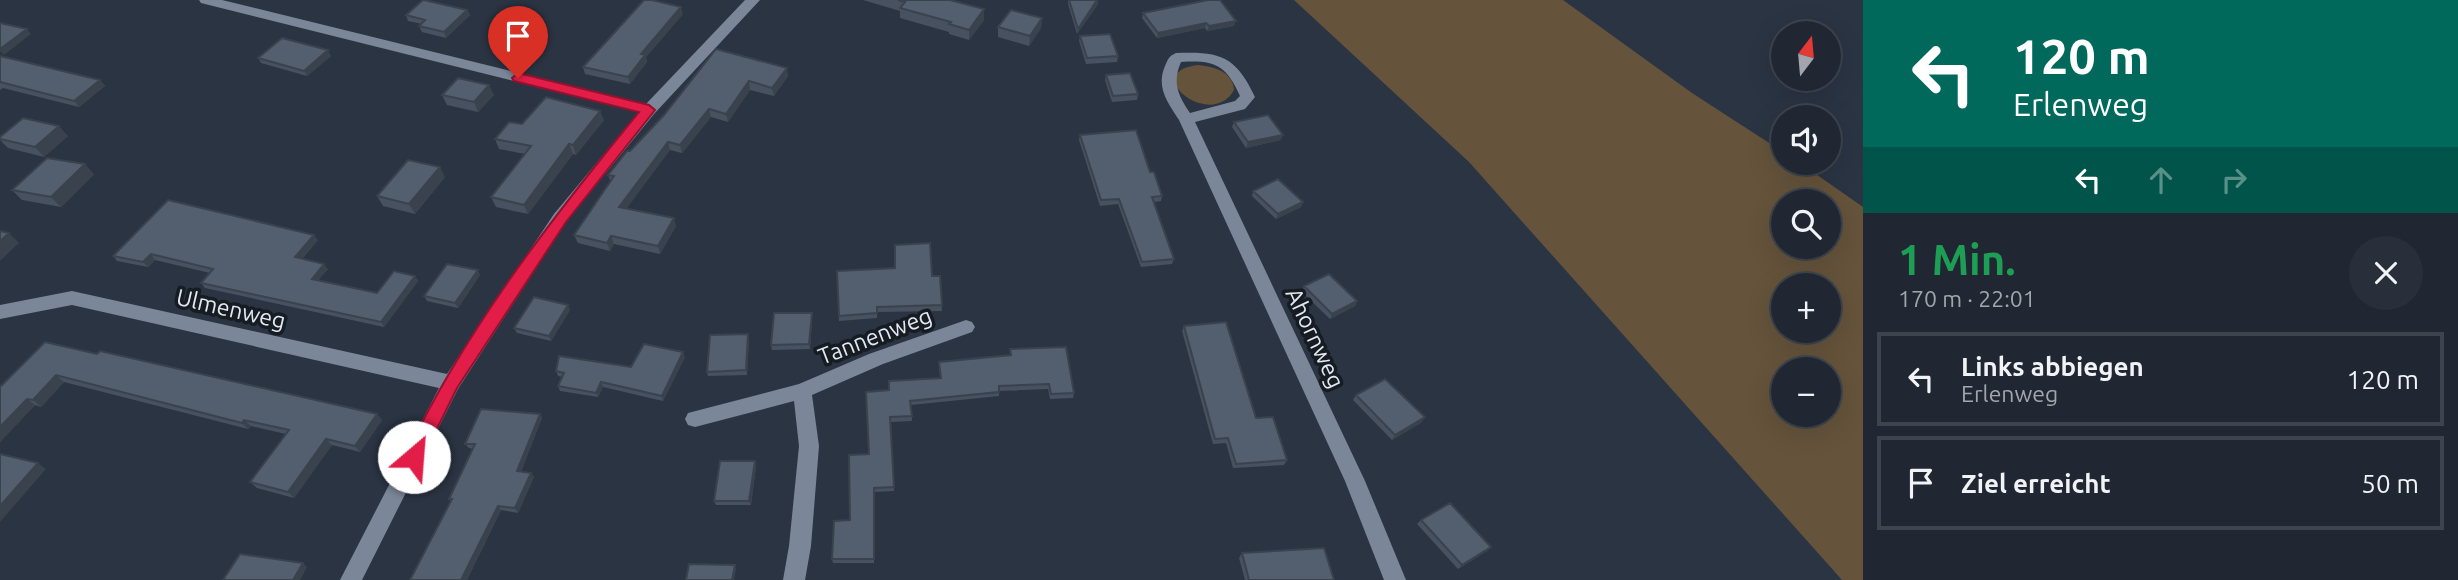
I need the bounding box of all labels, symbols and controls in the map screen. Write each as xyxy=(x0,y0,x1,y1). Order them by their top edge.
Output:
pin xyxy=(488,6,548,78)
icon: arrive xyxy=(499,17,537,55)
north arrow xyxy=(1771,21,1841,91)
map controls xyxy=(1771,21,1841,427)
icon: left xyxy=(1898,28,1989,119)
text: 120 m xyxy=(2013,28,2150,83)
text: Erlenweg xyxy=(2013,86,2148,122)
button: sound xyxy=(1771,105,1841,175)
icon: left xyxy=(2069,161,2107,199)
icon: ahead xyxy=(2142,161,2180,199)
icon: right xyxy=(2215,161,2253,199)
button: search xyxy=(1771,189,1841,259)
text: 1 Min. xyxy=(1898,236,2016,283)
button: close xyxy=(2349,236,2423,310)
button: + xyxy=(1771,273,1841,343)
street label: Ulmenweg xyxy=(174,284,288,333)
street label: Ahornweg xyxy=(1281,284,1349,392)
text: 170 m · 22:01 xyxy=(1898,286,2036,311)
street label: Tannenweg xyxy=(815,302,935,369)
text: Links abbiegen xyxy=(1961,352,2144,381)
button: − xyxy=(1771,357,1841,427)
icon: left xyxy=(1902,360,1940,398)
text: 120 m xyxy=(2347,365,2419,394)
text: Erlenweg xyxy=(1961,381,2058,406)
position arrow xyxy=(377,420,451,494)
icon: arrive xyxy=(1902,464,1940,502)
text: Ziel erreicht xyxy=(1961,469,2111,498)
text: 50 m xyxy=(2361,469,2419,498)

